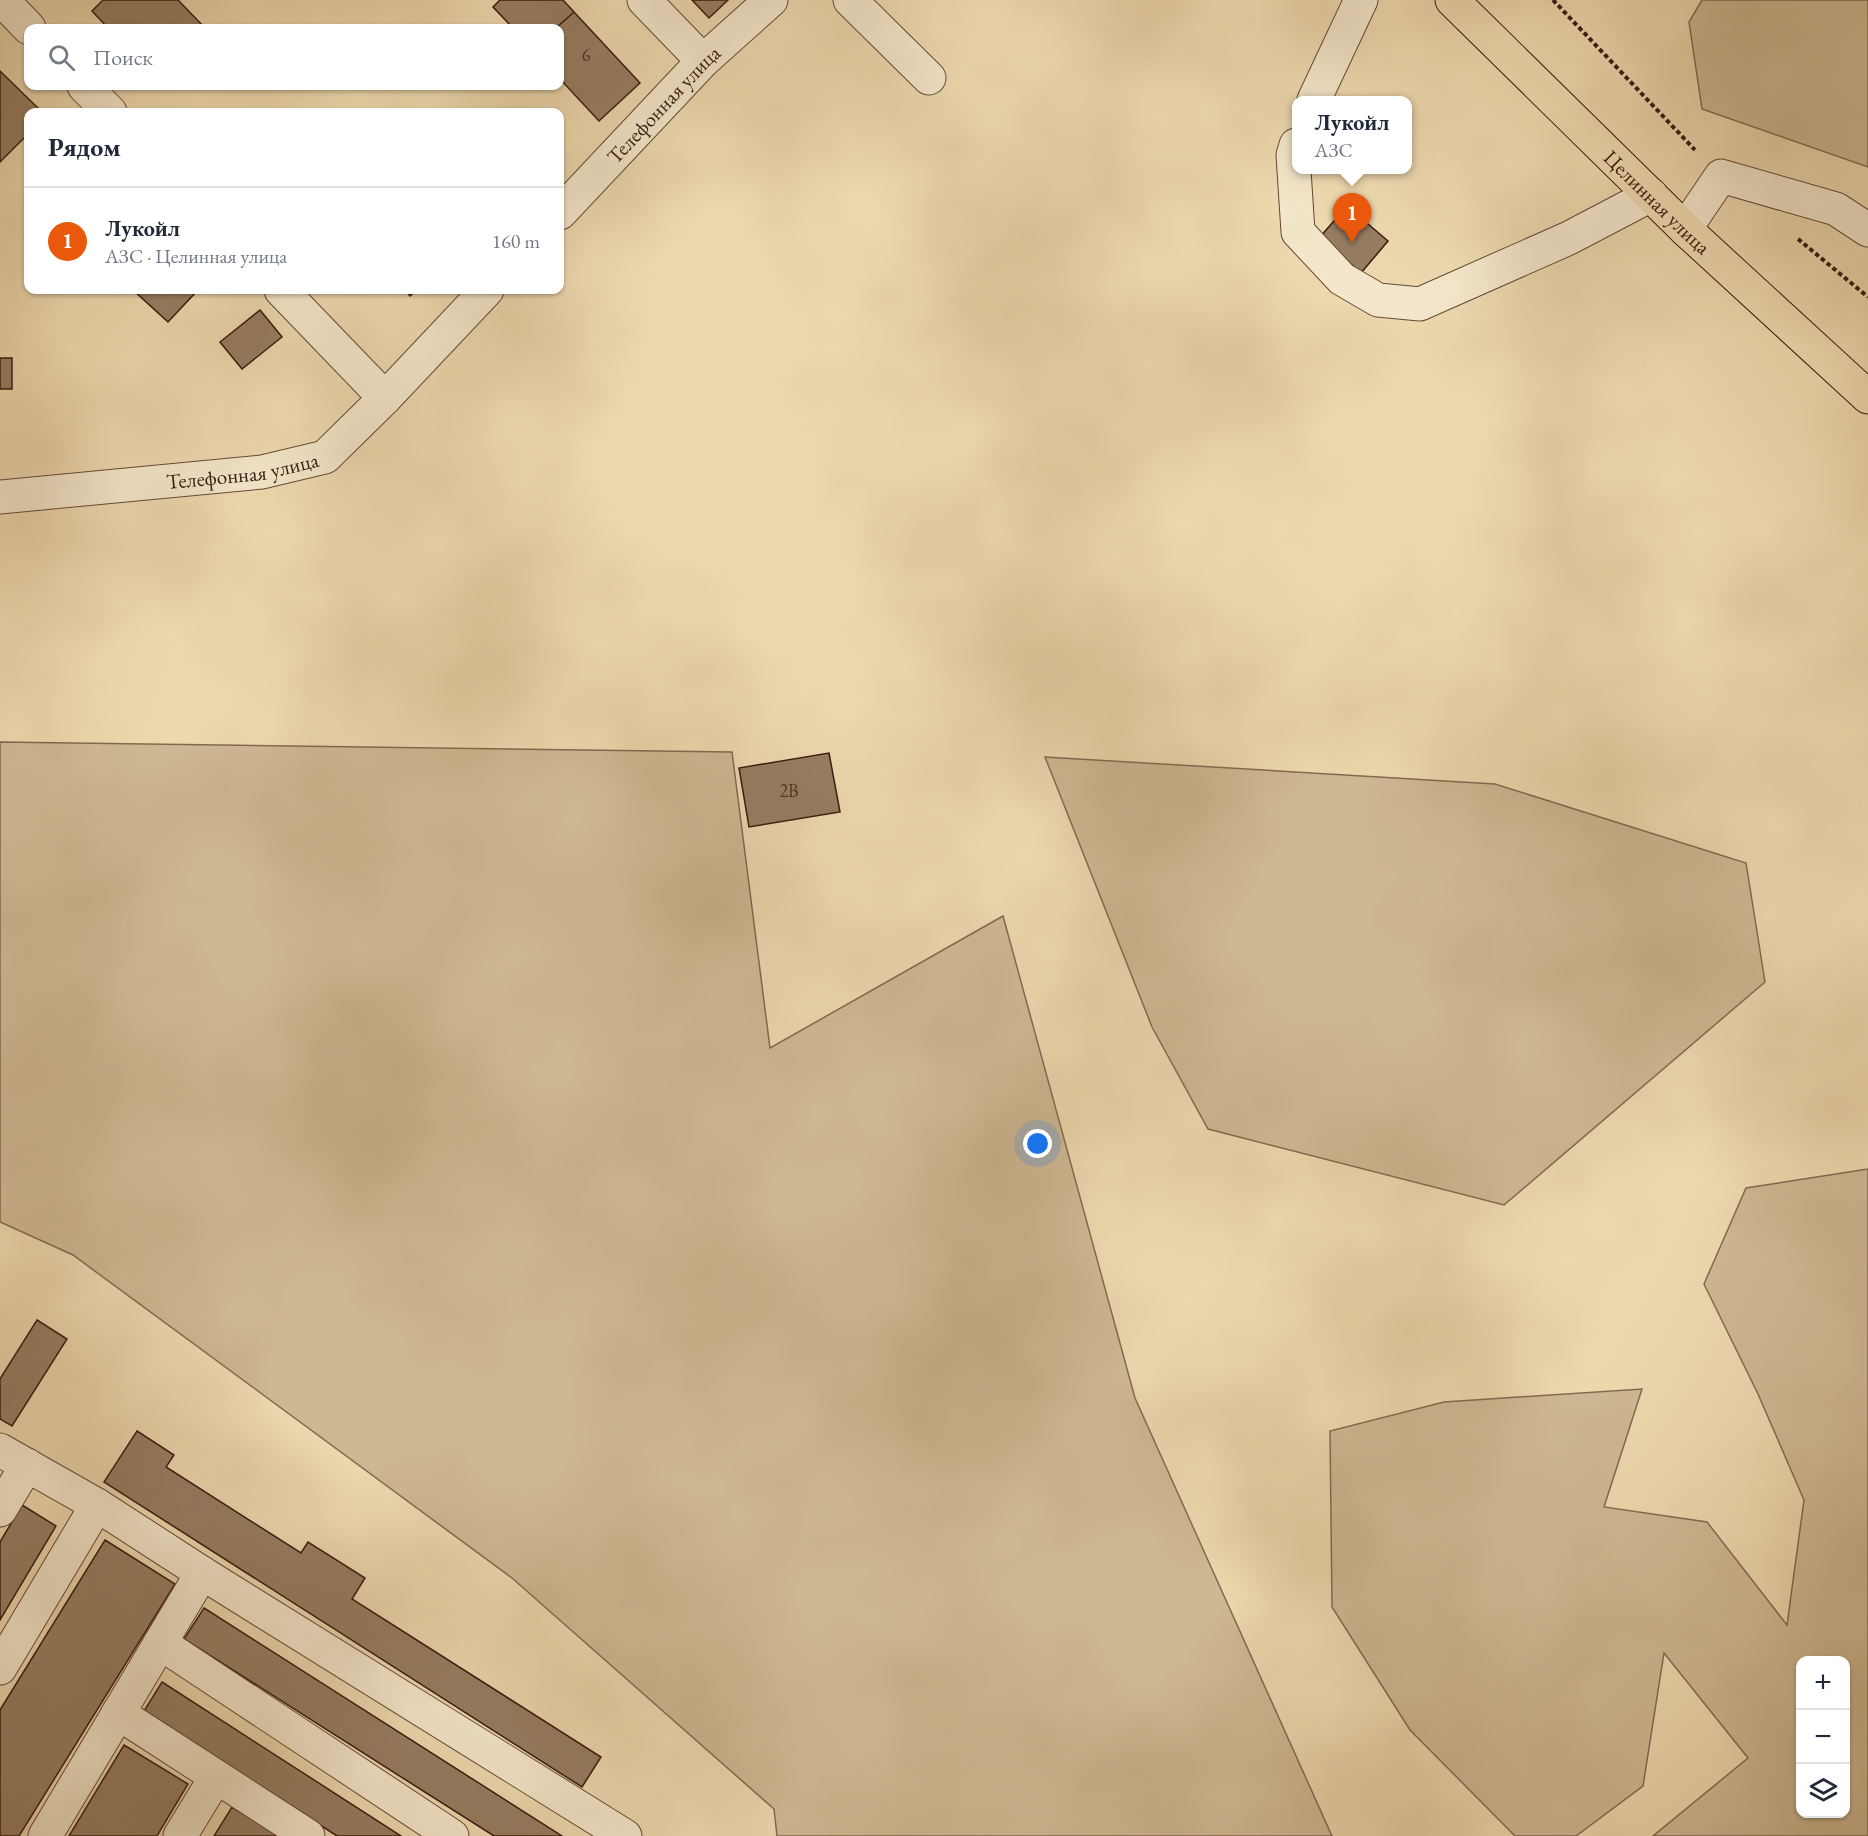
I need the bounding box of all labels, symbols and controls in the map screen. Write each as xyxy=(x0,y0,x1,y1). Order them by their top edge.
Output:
search box xyxy=(24,24,564,90)
street label: Телефонная улица xyxy=(600,38,726,169)
icon: search xyxy=(45,41,78,74)
text: Поиск xyxy=(93,43,153,72)
house number: 6 xyxy=(582,43,591,66)
popup xyxy=(1292,96,1412,174)
text: Лукойл xyxy=(1315,108,1389,137)
text: Рядом xyxy=(48,130,121,164)
text: АЗС xyxy=(1315,137,1353,163)
street label: Целинная улица xyxy=(1598,144,1717,260)
pin: 1 xyxy=(1332,194,1372,243)
text: Лукойл xyxy=(105,214,180,243)
text: 1 xyxy=(62,228,73,254)
text: 160 m xyxy=(492,228,540,254)
text: АЗС · Целинная улица xyxy=(105,243,287,269)
street label: Телефонная улица xyxy=(165,445,322,495)
house number: 2В xyxy=(779,779,799,802)
your location xyxy=(1023,1129,1052,1158)
map controls xyxy=(1796,1656,1850,1818)
button: + xyxy=(1796,1656,1850,1710)
button: − xyxy=(1796,1710,1850,1764)
button: layers xyxy=(1796,1764,1850,1818)

